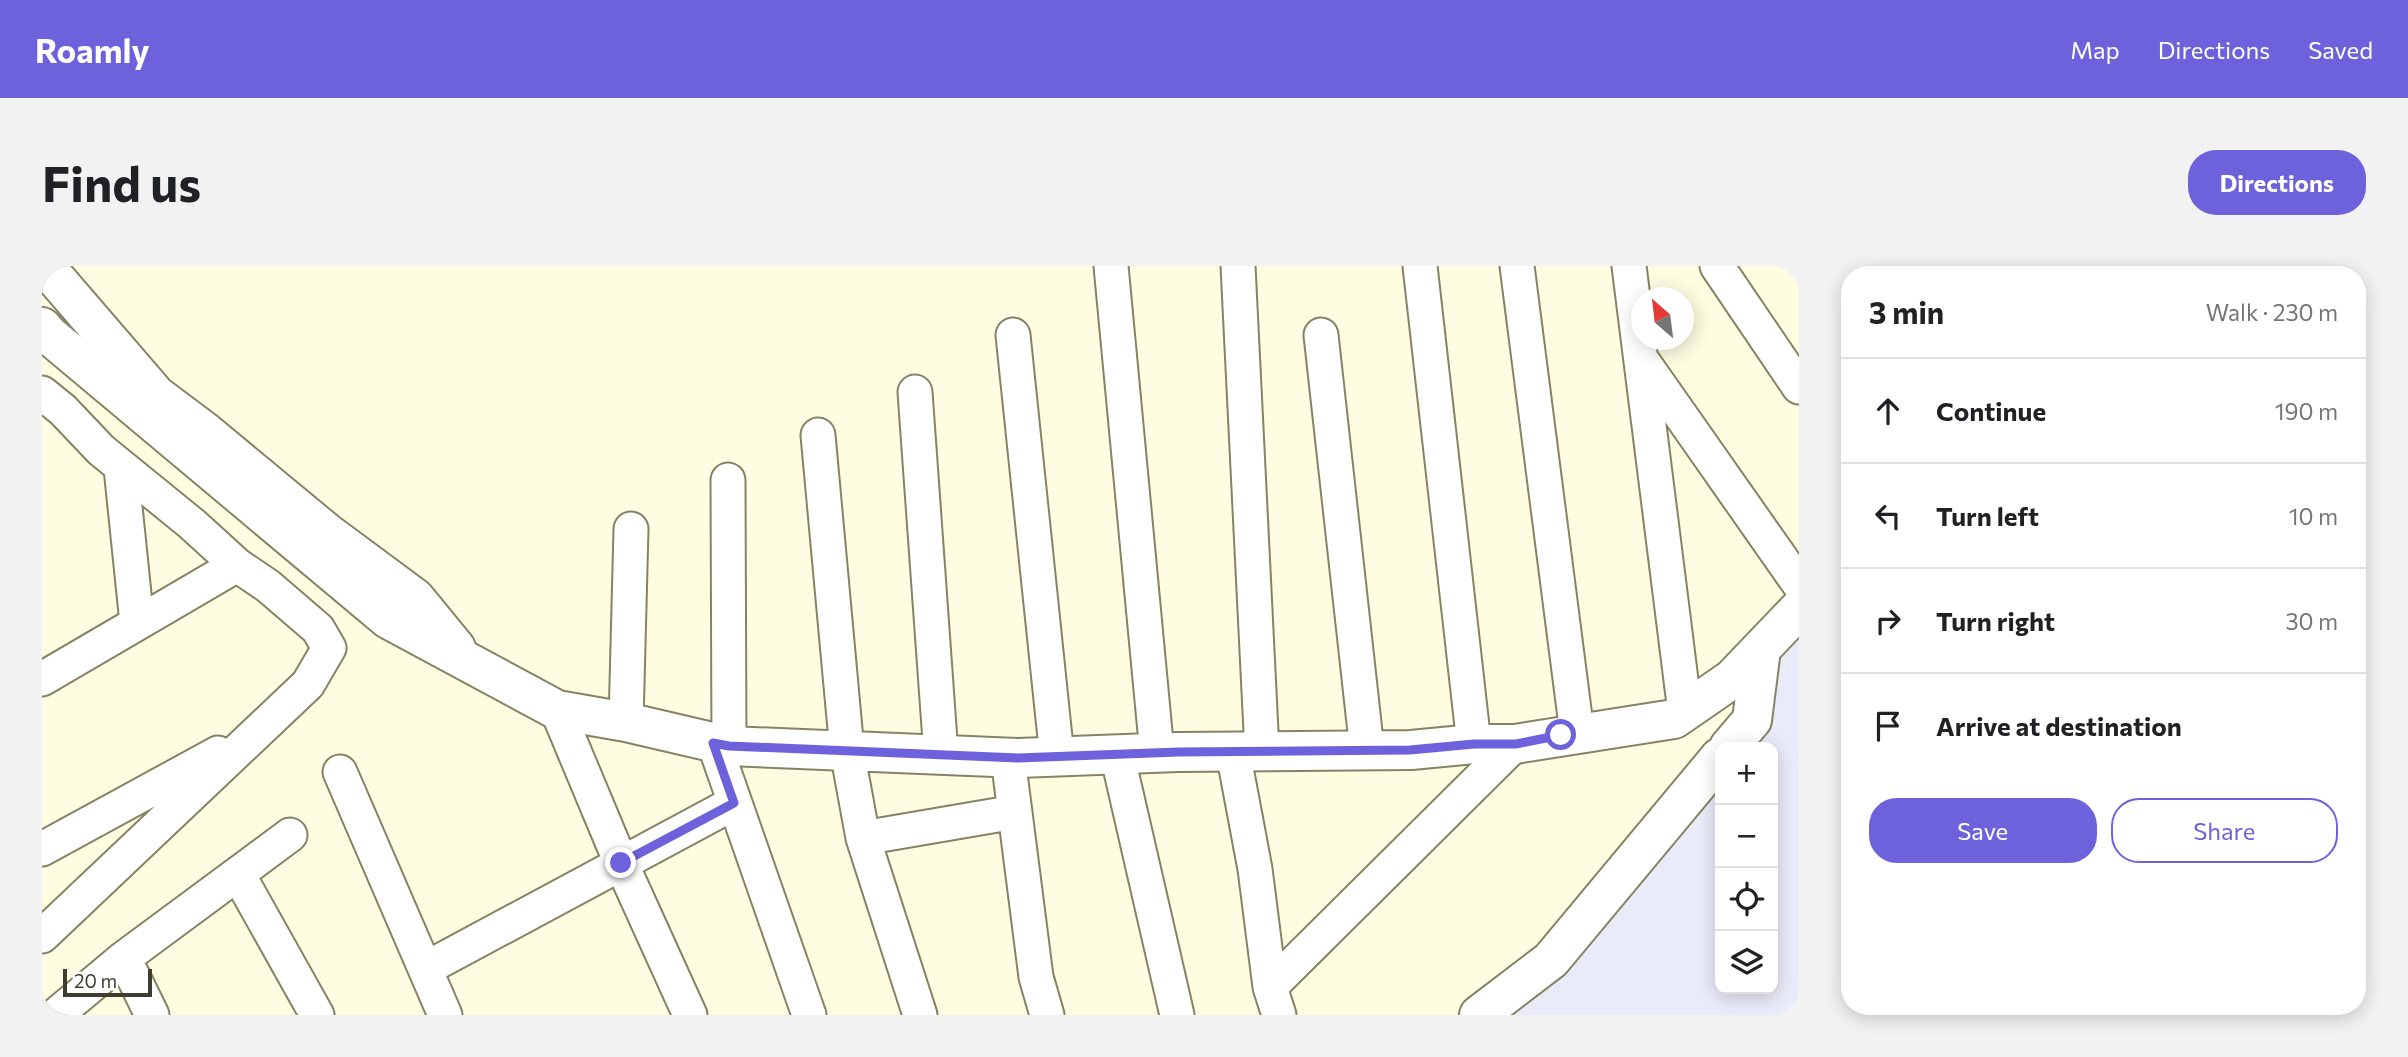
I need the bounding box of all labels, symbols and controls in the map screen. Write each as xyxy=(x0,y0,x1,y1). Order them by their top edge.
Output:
text: Roamly xyxy=(35,29,150,70)
text: Map xyxy=(2070,35,2120,64)
text: Directions xyxy=(2158,35,2270,64)
text: Saved xyxy=(2308,35,2373,64)
button: Directions xyxy=(2188,150,2366,215)
text: Find us xyxy=(42,152,201,212)
north arrow xyxy=(1631,287,1694,350)
text: 3 min xyxy=(1869,293,1944,330)
text: Walk · 230 m xyxy=(2206,298,2338,326)
icon: ahead xyxy=(1869,392,1907,430)
text: Continue xyxy=(1936,395,2046,426)
text: 190 m xyxy=(2275,397,2338,425)
icon: left xyxy=(1869,497,1907,535)
text: Turn left xyxy=(1936,500,2039,531)
text: 10 m xyxy=(2289,502,2338,530)
icon: right xyxy=(1869,602,1907,640)
text: Turn right xyxy=(1936,605,2055,636)
text: 30 m xyxy=(2285,607,2338,635)
icon: arrive xyxy=(1869,707,1907,745)
text: Arrive at destination xyxy=(1936,710,2182,741)
route start xyxy=(1545,719,1576,750)
map controls xyxy=(1715,742,1778,994)
button: + xyxy=(1715,742,1778,805)
button: Save xyxy=(1869,798,2097,863)
button: Share xyxy=(2111,798,2338,863)
button: − xyxy=(1715,805,1778,868)
route end xyxy=(605,847,636,878)
button: locate xyxy=(1715,868,1778,931)
button: layers xyxy=(1715,931,1778,994)
scale bar xyxy=(63,966,152,998)
text: 20 m xyxy=(74,969,117,992)

